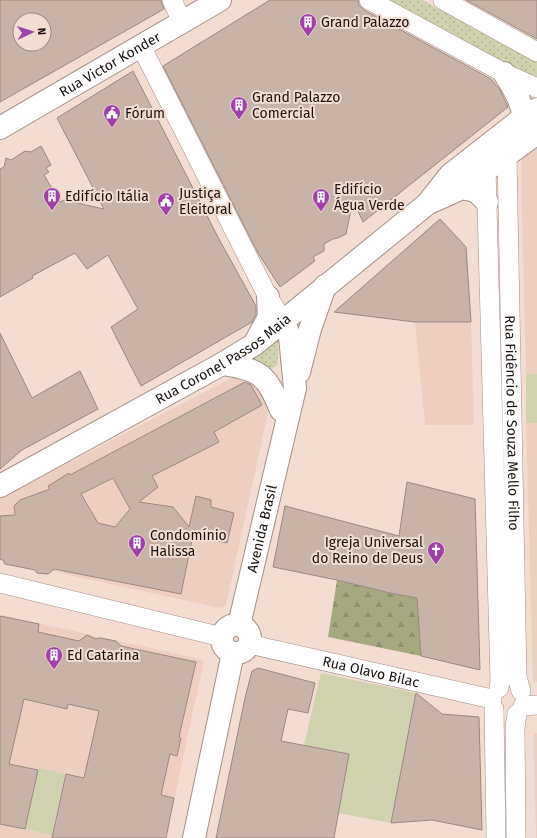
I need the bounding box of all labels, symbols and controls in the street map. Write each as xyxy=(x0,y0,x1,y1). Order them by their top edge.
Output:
north arrow xyxy=(12,12,52,52)
building icon: Grand Palazzo xyxy=(298,12,318,37)
place label: Grand Palazzo xyxy=(321,14,409,31)
text: N xyxy=(35,27,48,35)
street label: Rua Victor Konder xyxy=(56,28,164,100)
place label: Grand Palazzo Comercial xyxy=(252,89,340,122)
building icon: Grand Palazzo Comercial xyxy=(229,95,249,120)
public building icon: Fórum xyxy=(102,103,122,128)
place label: Fórum xyxy=(125,105,165,122)
place label: Edifício Água Verde xyxy=(334,181,405,214)
place label: Justiça Eleitoral xyxy=(179,185,232,218)
building icon: Edifício Itália xyxy=(42,186,62,211)
building icon: Edifício Água Verde xyxy=(311,187,331,212)
place label: Edifício Itália xyxy=(65,188,149,205)
public building icon: Justiça Eleitoral xyxy=(156,191,176,216)
street label: Rua Coronel Passos Maia xyxy=(152,310,294,407)
street label: Rua Fidêncio de Souza Mello Filho xyxy=(502,315,523,531)
street label: Avenida Brasil xyxy=(243,483,280,574)
place label: Condomínio Halissa xyxy=(150,527,227,560)
building icon: Condomínio Halissa xyxy=(127,533,147,558)
place label: Igreja Universal do Reino de Deus xyxy=(312,534,423,567)
church icon: Igreja Universal do Reino de Deus xyxy=(426,540,446,565)
building icon: Ed Catarina xyxy=(44,645,64,670)
place label: Ed Catarina xyxy=(67,647,139,664)
street label: Rua Olavo Bilac xyxy=(321,652,421,691)

